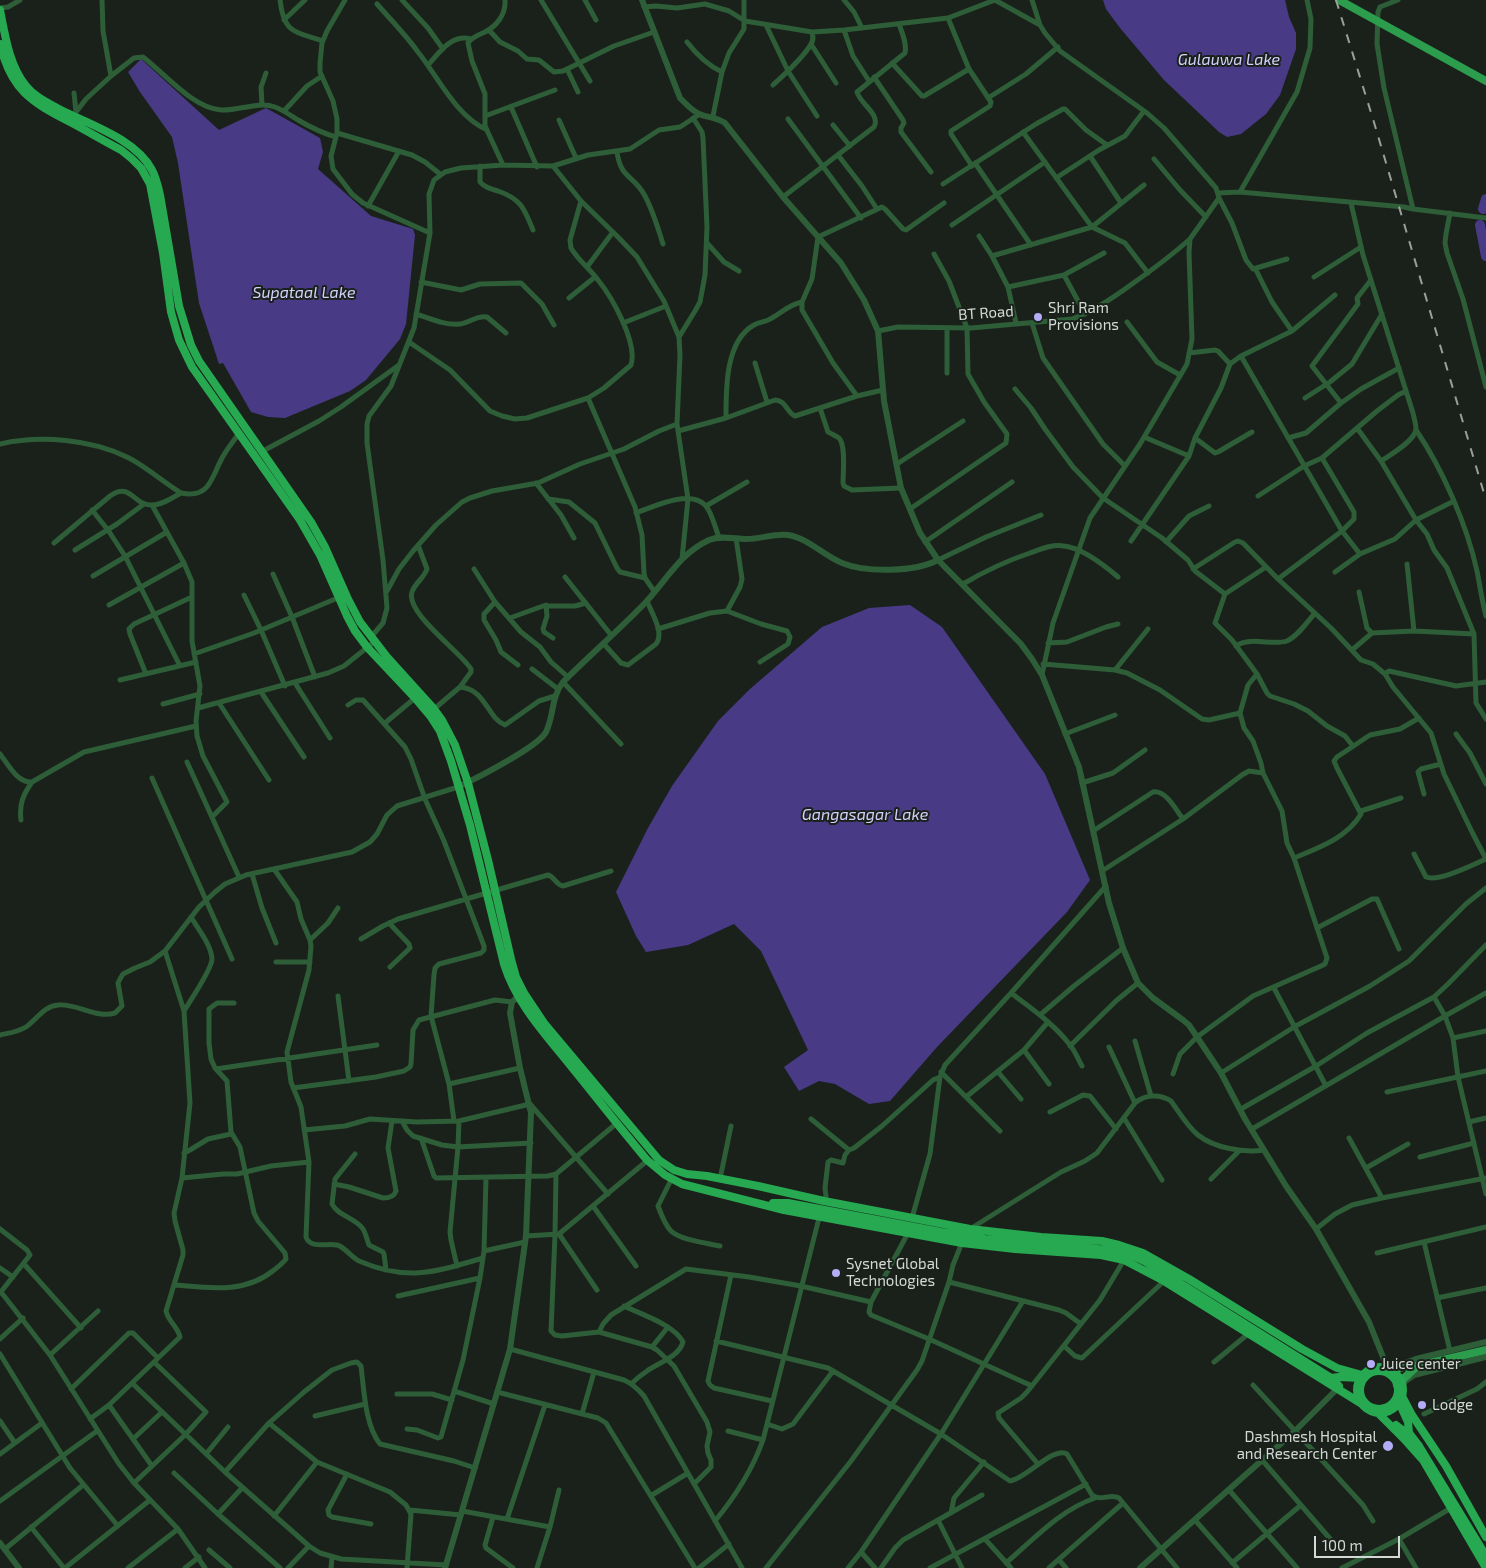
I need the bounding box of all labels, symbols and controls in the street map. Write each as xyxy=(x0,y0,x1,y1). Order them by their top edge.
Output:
water label: Gulauwa Lake xyxy=(1178,50,1280,70)
water label: Supataal Lake xyxy=(252,283,356,303)
place label: Shri Ram Provisions xyxy=(1048,299,1119,334)
street label: BT Road xyxy=(958,302,1014,324)
marker: Shri Ram Provisions xyxy=(1032,311,1044,323)
water label: Gangasagar Lake xyxy=(802,805,928,825)
place label: Sysnet Global Technologies xyxy=(846,1255,939,1290)
marker: Sysnet Global Technologies xyxy=(830,1267,842,1279)
place label: Juice center xyxy=(1381,1355,1461,1373)
marker: Juice center xyxy=(1365,1358,1377,1370)
place label: Lodge xyxy=(1432,1396,1473,1414)
marker: Lodge xyxy=(1416,1399,1428,1411)
place label: Dashmesh Hospital and Research Center xyxy=(1237,1428,1377,1463)
marker: Dashmesh Hospital and Research Center xyxy=(1381,1439,1395,1453)
scale bar xyxy=(1316,1526,1402,1558)
text: 100 m xyxy=(1322,1536,1363,1554)

